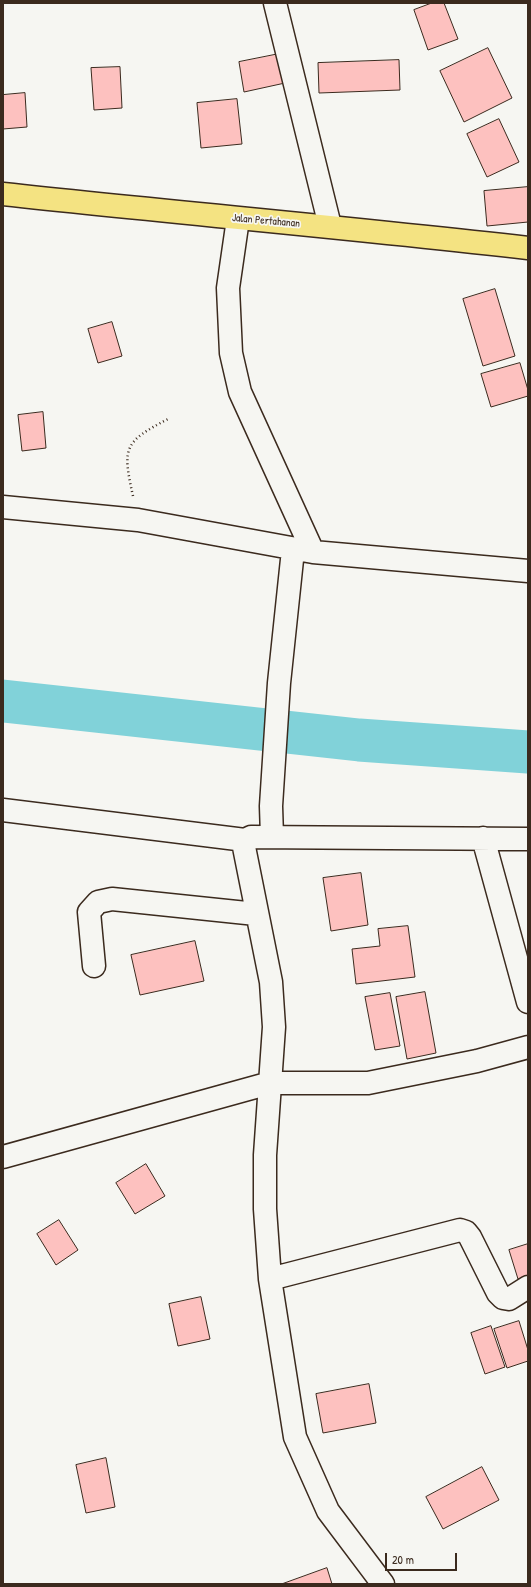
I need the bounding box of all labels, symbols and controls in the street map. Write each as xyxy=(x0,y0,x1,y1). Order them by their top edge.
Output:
street label: Jalan Pertahanan xyxy=(231,211,301,231)
scale bar xyxy=(387,1545,459,1571)
text: 20 m xyxy=(392,1551,414,1568)

